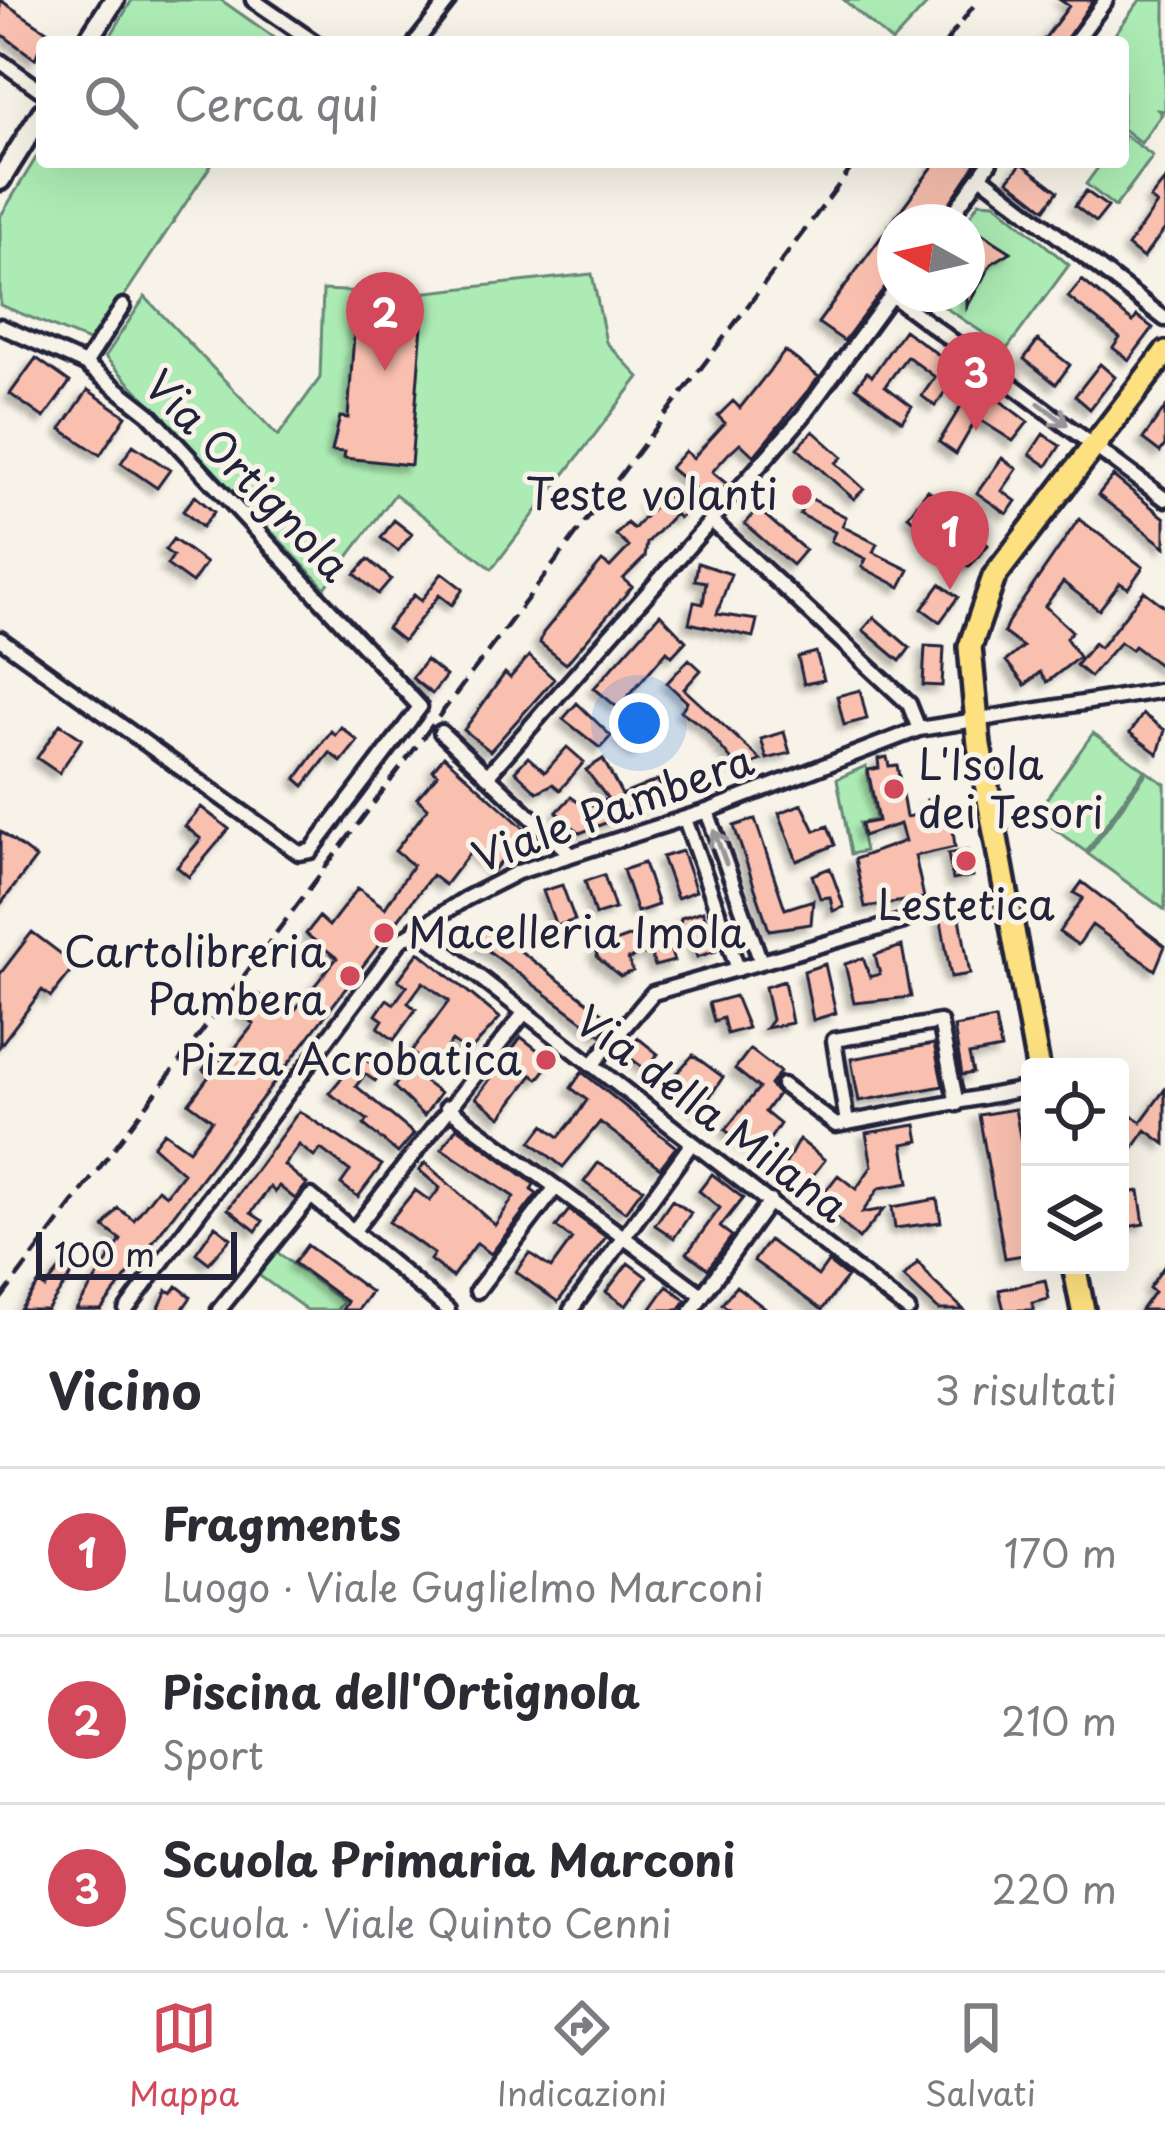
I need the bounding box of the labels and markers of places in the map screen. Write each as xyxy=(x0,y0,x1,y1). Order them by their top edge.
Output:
pin: 2 xyxy=(346,272,424,371)
pin: 3 xyxy=(937,332,1015,431)
place label: Teste volanti xyxy=(526,461,778,524)
marker: Teste volanti xyxy=(789,482,815,508)
pin: 1 xyxy=(911,491,989,590)
place label: L'Isola dei Tesori xyxy=(918,731,1104,842)
marker: L'Isola dei Tesori xyxy=(881,776,907,802)
marker: Lestetica xyxy=(953,848,979,874)
place label: Lestetica xyxy=(877,871,1055,934)
place label: Macelleria Imola xyxy=(408,899,746,962)
place label: Cartolibreria Pambera xyxy=(64,918,327,1029)
marker: Macelleria Imola xyxy=(371,920,397,946)
marker: Cartolibreria Pambera xyxy=(337,963,363,989)
place label: Pizza Acrobatica xyxy=(180,1026,523,1089)
marker: Pizza Acrobatica xyxy=(533,1047,559,1073)

